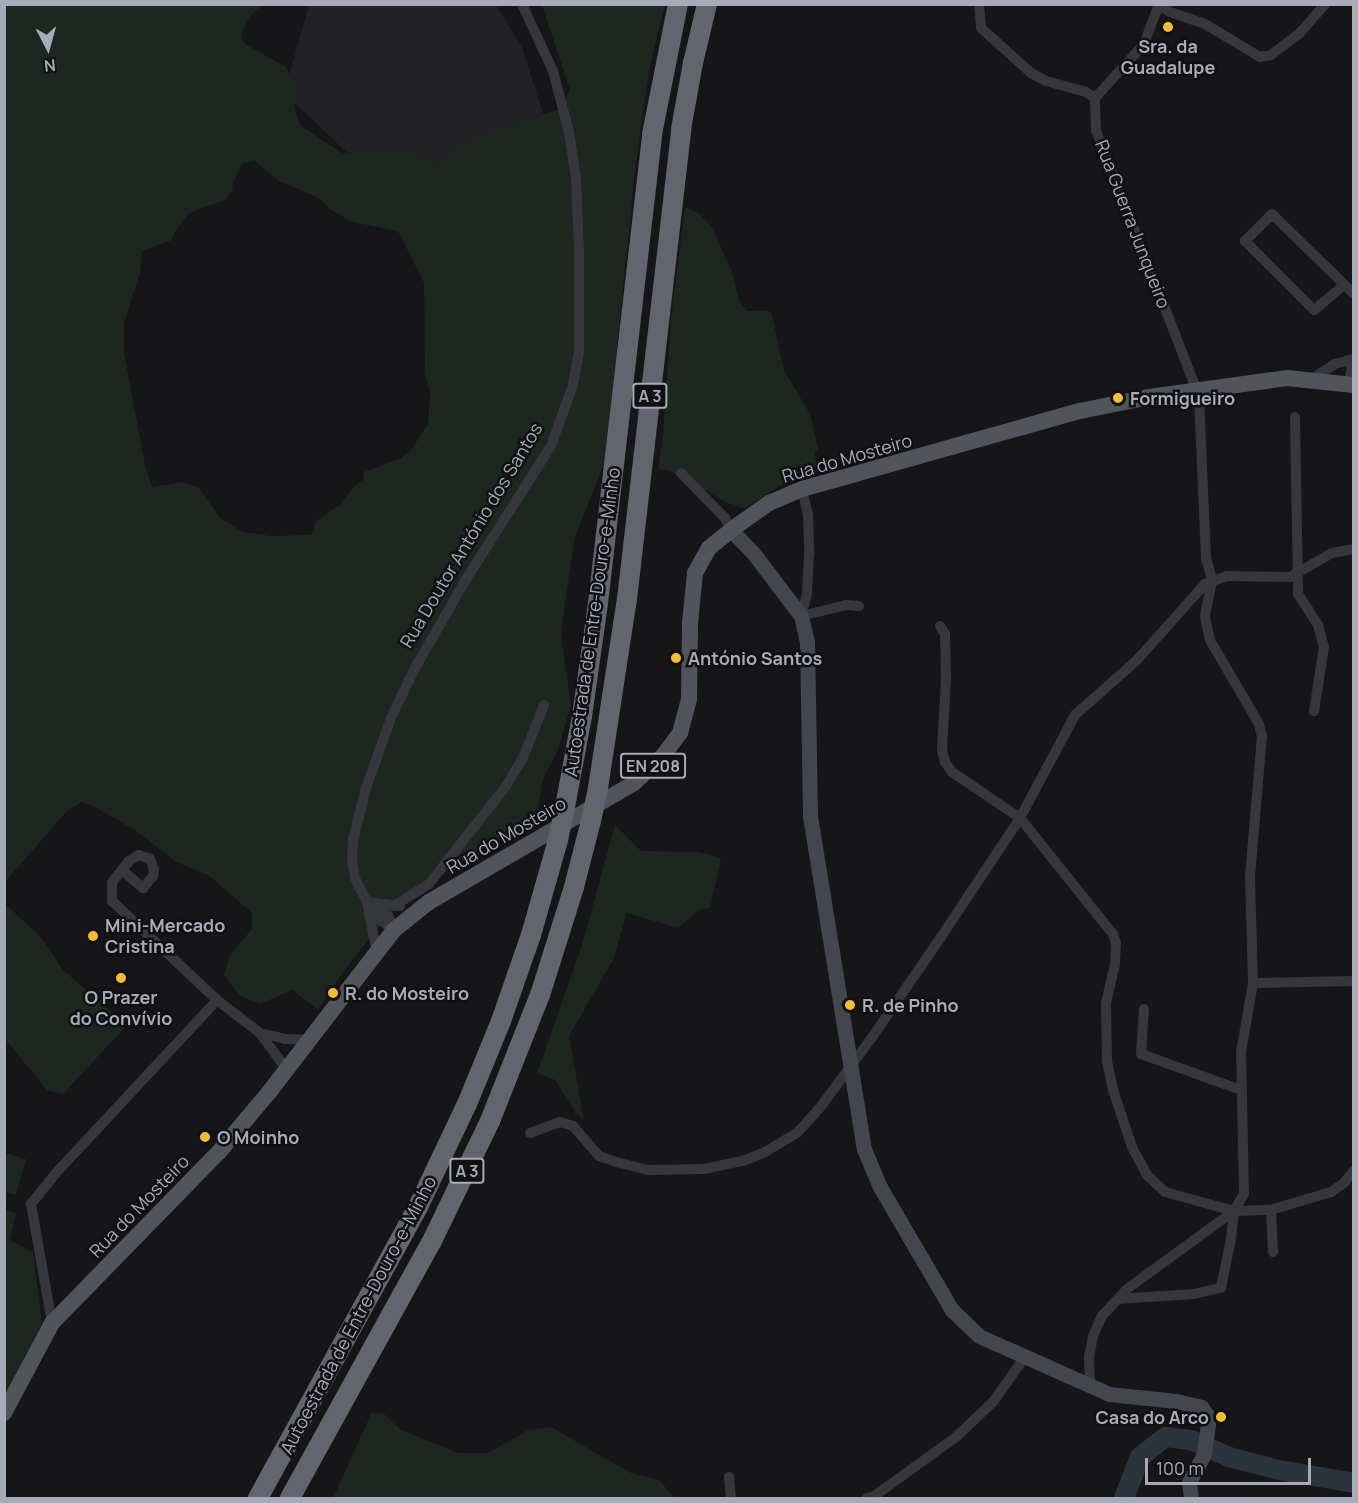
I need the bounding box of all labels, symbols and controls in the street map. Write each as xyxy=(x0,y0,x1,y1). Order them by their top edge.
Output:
north arrow xyxy=(18,18,78,78)
marker: Sra. da Guadalupe xyxy=(1161,20,1175,34)
place label: Sra. da Guadalupe xyxy=(1121,36,1215,78)
text: N xyxy=(43,54,57,77)
street label: Rua Guerra Junqueiro xyxy=(1091,137,1175,311)
road number: A 3 xyxy=(632,383,668,409)
place label: Formigueiro xyxy=(1130,387,1235,409)
marker: Formigueiro xyxy=(1111,391,1125,405)
street label: Rua Doutor António dos Santos xyxy=(395,419,547,651)
street label: Rua do Mosteiro xyxy=(780,429,914,487)
street label: Autoestrada de Entre-Douro-e-Minho xyxy=(560,466,624,778)
place label: António Santos xyxy=(688,647,822,669)
marker: António Santos xyxy=(669,651,683,665)
road number: EN 208 xyxy=(620,753,686,779)
street label: Rua do Mosteiro xyxy=(442,792,570,878)
place label: Mini-Mercado Cristina xyxy=(105,915,225,958)
marker: Mini-Mercado Cristina xyxy=(86,929,100,943)
marker: O Prazer do Convívio xyxy=(114,971,128,985)
place label: R. do Mosteiro xyxy=(345,982,469,1004)
marker: R. do Mosteiro xyxy=(326,986,340,1000)
place label: O Prazer do Convívio xyxy=(70,987,172,1030)
place label: R. de Pinho xyxy=(862,994,959,1016)
marker: R. de Pinho xyxy=(843,998,857,1012)
place label: O Moinho xyxy=(217,1126,299,1148)
marker: O Moinho xyxy=(198,1130,212,1144)
street label: Rua do Mosteiro xyxy=(85,1150,193,1262)
road number: A 3 xyxy=(449,1158,485,1184)
street label: Autoestrada de Entre-Douro-e-Minho xyxy=(275,1172,441,1458)
place label: Casa do Arco xyxy=(1096,1406,1209,1428)
marker: Casa do Arco xyxy=(1214,1410,1228,1424)
scale bar xyxy=(1148,1446,1314,1484)
text: 100 m xyxy=(1156,1456,1204,1480)

